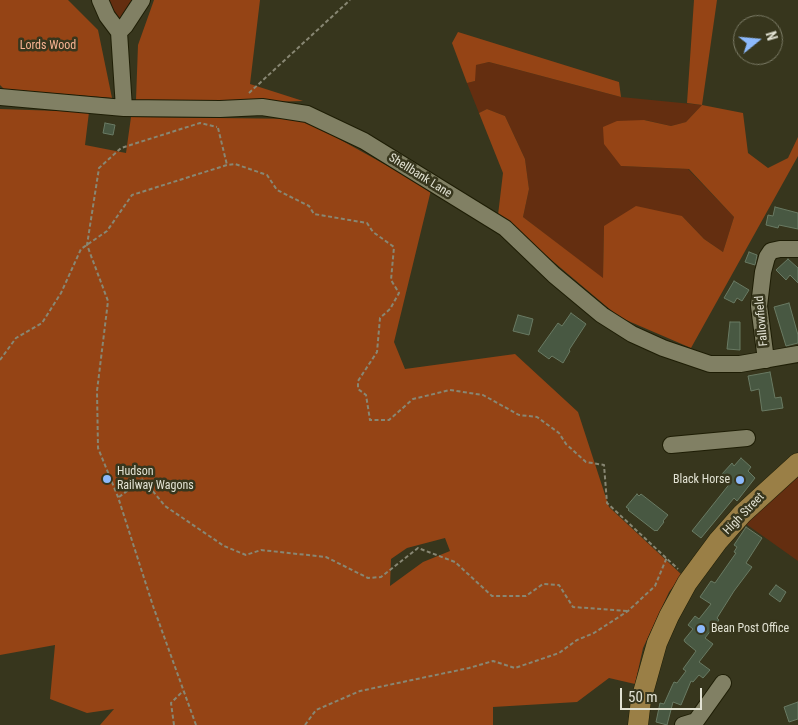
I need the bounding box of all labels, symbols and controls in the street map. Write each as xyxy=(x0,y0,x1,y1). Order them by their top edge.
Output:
north arrow xyxy=(733,15,783,65)
text: N xyxy=(762,29,780,42)
park label: Lords Wood xyxy=(20,39,76,53)
street label: Shellbank Lane xyxy=(386,151,454,201)
street label: Fallowfield xyxy=(753,295,771,347)
place label: Hudson Railway Wagons xyxy=(117,465,194,493)
marker: Hudson Railway Wagons xyxy=(101,473,113,485)
place label: Black Horse xyxy=(673,473,730,487)
marker: Black Horse xyxy=(734,474,746,486)
street label: High Street xyxy=(720,490,768,538)
place label: Bean Post Office xyxy=(711,622,789,636)
marker: Bean Post Office xyxy=(695,623,707,635)
scale bar xyxy=(623,678,706,710)
text: 50 m xyxy=(628,688,658,706)

